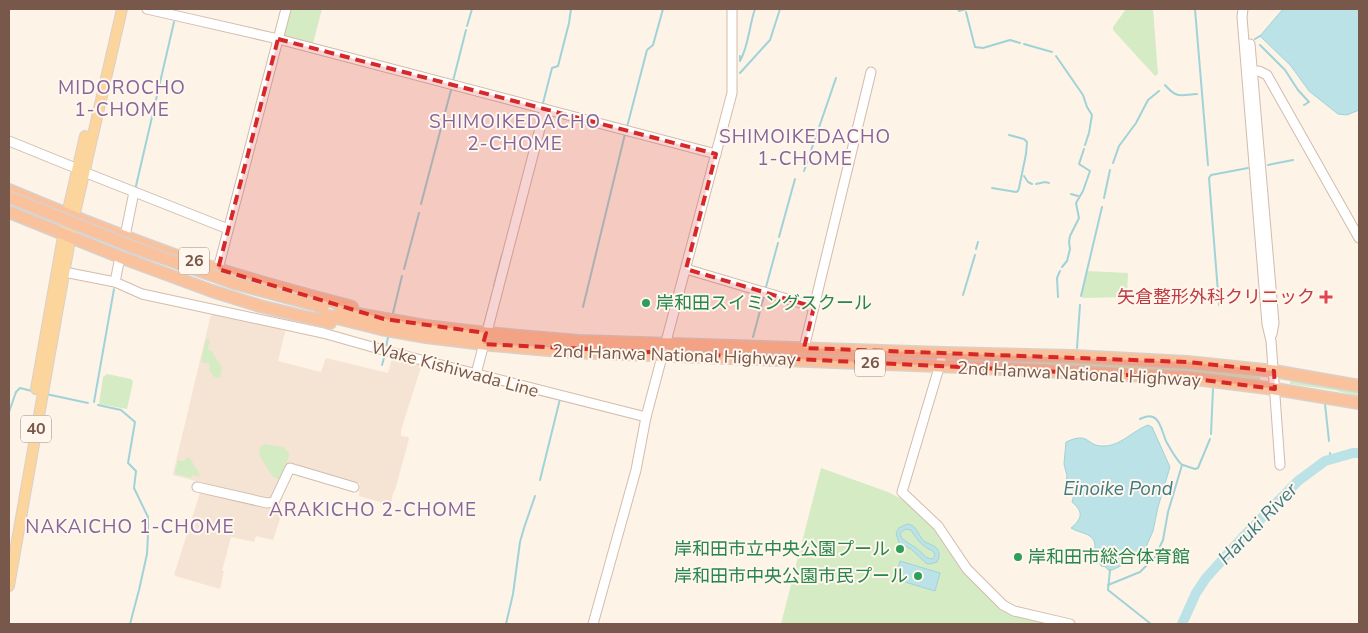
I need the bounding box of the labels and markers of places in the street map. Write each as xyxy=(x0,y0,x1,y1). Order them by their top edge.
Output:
place label: 矢倉整形外科クリニック xyxy=(1117,285,1315,309)
marker: 矢倉整形外科クリニック xyxy=(1319,290,1333,304)
place label: 岸和田スイミングスクール xyxy=(656,291,872,315)
marker: 岸和田スイミングスクール xyxy=(640,297,652,309)
place label: 岸和田市立中央公園プール xyxy=(674,537,890,561)
marker: 岸和田市立中央公園プール xyxy=(894,543,906,555)
place label: 岸和田市総合体育館 xyxy=(1028,545,1190,569)
marker: 岸和田市総合体育館 xyxy=(1012,551,1024,563)
place label: 岸和田市中央公園市民プール xyxy=(674,564,908,588)
marker: 岸和田市中央公園市民プール xyxy=(912,570,924,582)

